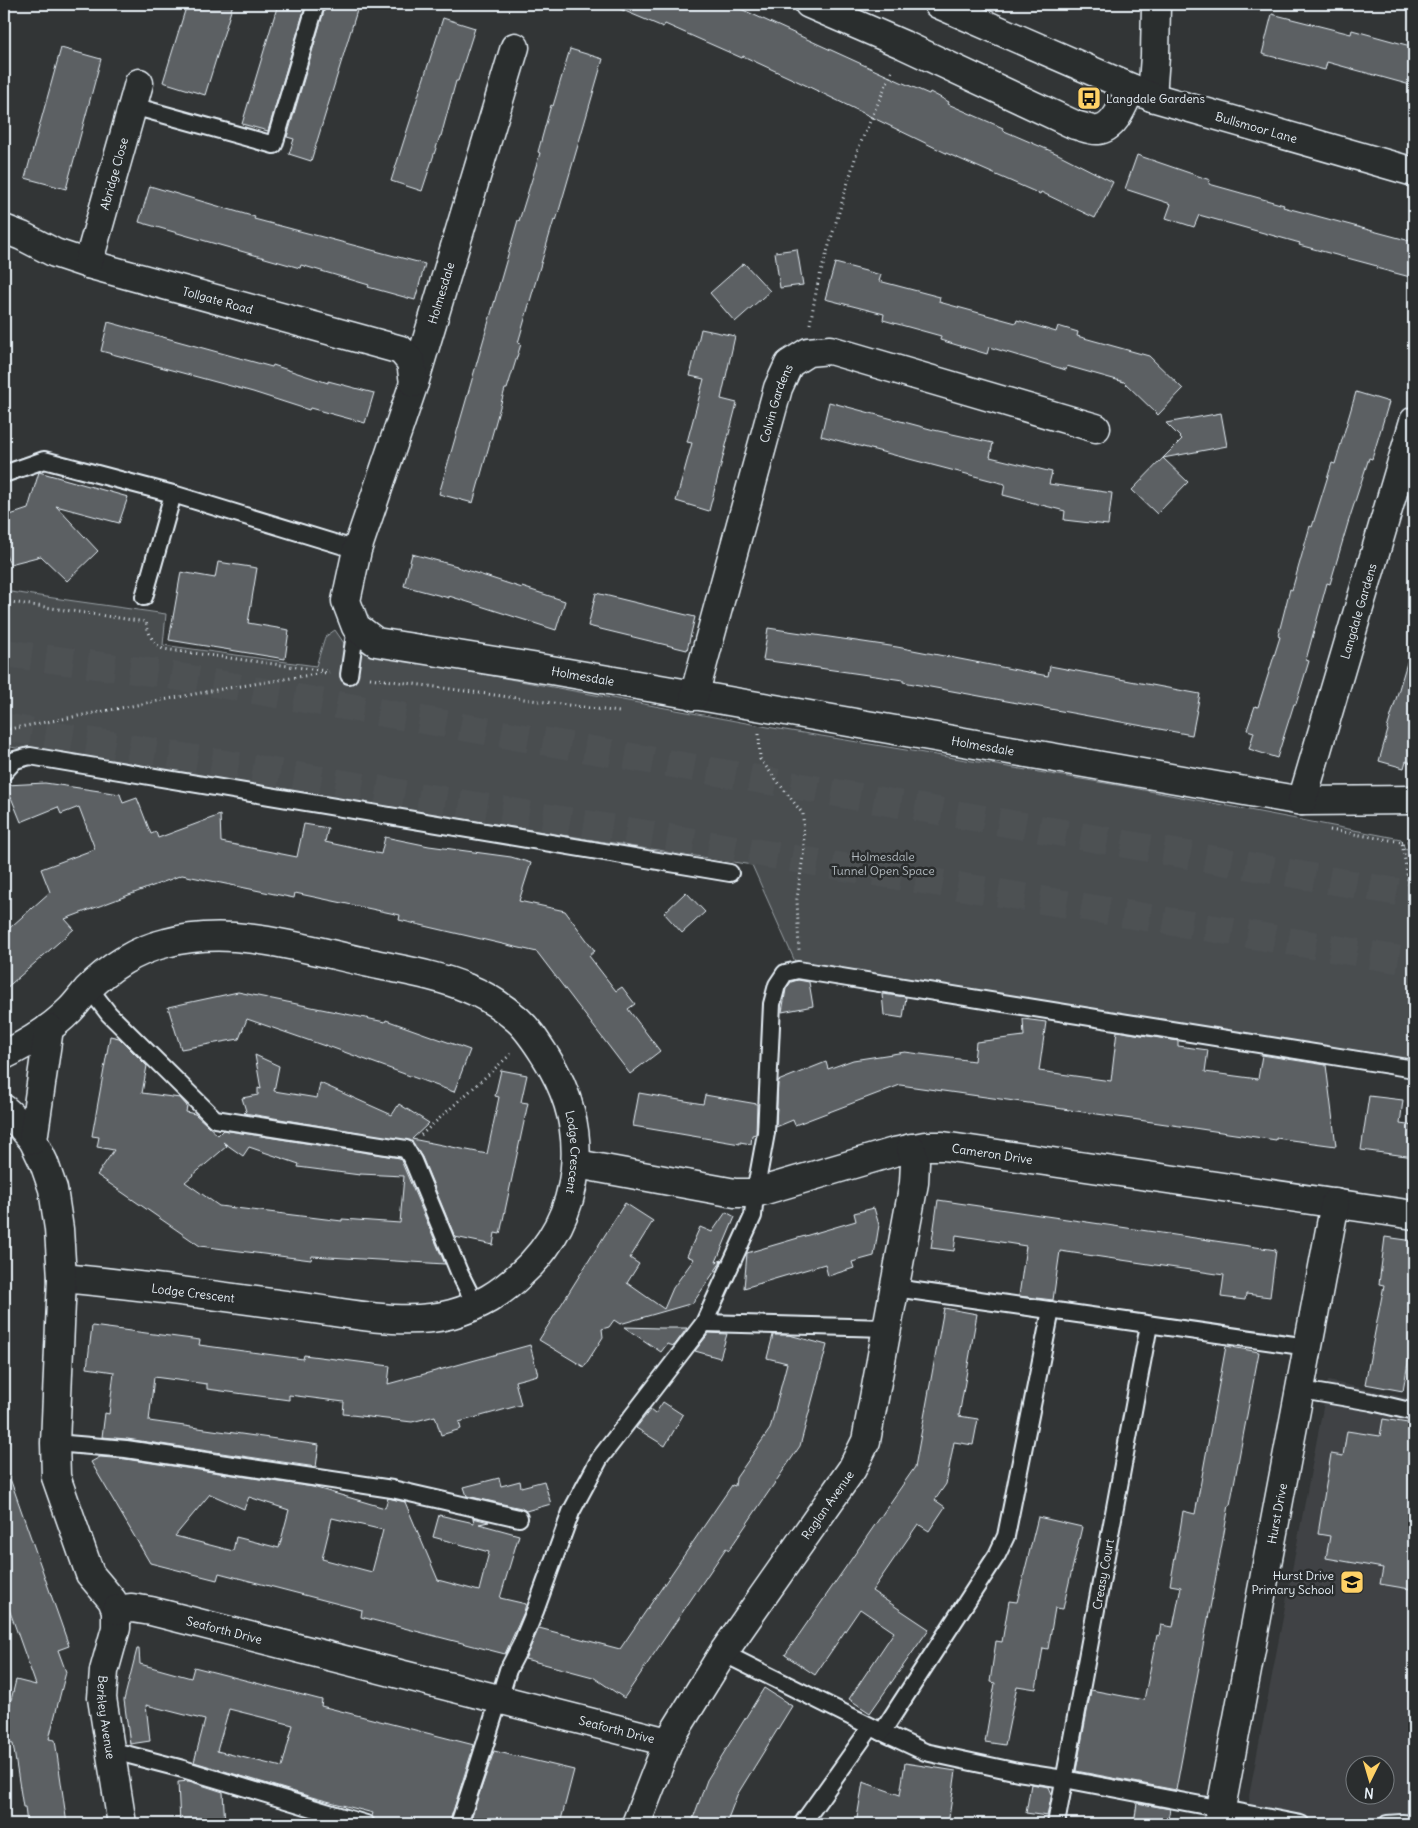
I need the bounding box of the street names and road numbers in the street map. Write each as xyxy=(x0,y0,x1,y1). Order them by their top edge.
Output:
street label: Bullsmoor Lane xyxy=(1214,108,1299,146)
street label: Abridge Close xyxy=(96,136,131,211)
street label: Holmesdale xyxy=(425,260,457,326)
street label: Tollgate Road xyxy=(181,283,255,317)
street label: Colvin Gardens xyxy=(756,362,795,444)
street label: Langdale Gardens xyxy=(1337,561,1379,661)
street label: Holmesdale xyxy=(550,663,616,688)
street label: Holmesdale xyxy=(950,732,1016,758)
street label: Lodge Crescent xyxy=(563,1109,583,1195)
street label: Cameron Drive xyxy=(951,1140,1034,1167)
street label: Lodge Crescent xyxy=(151,1280,235,1306)
street label: Raglan Avenue xyxy=(798,1467,856,1542)
street label: Hurst Drive xyxy=(1263,1482,1290,1545)
street label: Creasy Court xyxy=(1089,1538,1116,1611)
street label: Seaforth Drive xyxy=(185,1613,264,1646)
street label: Berkley Avenue xyxy=(94,1675,119,1760)
street label: Seaforth Drive xyxy=(577,1712,656,1746)

